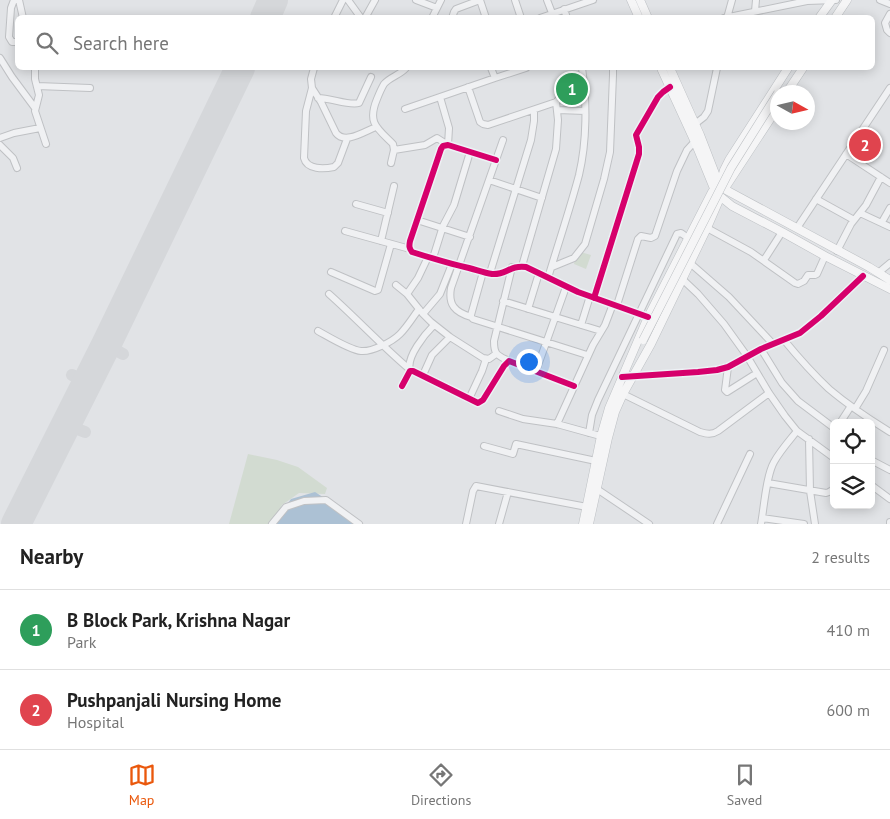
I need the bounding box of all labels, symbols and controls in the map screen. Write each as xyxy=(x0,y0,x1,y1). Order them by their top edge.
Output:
search box xyxy=(15,15,875,70)
icon: search xyxy=(33,29,61,57)
text: Search here xyxy=(73,31,169,55)
pin: 1 xyxy=(556,70,588,108)
north arrow xyxy=(770,85,815,130)
pin: 2 xyxy=(849,126,881,164)
your location xyxy=(516,349,542,375)
map controls xyxy=(830,419,875,509)
button: locate xyxy=(830,419,875,464)
button: layers xyxy=(830,464,875,509)
text: Nearby xyxy=(20,543,83,570)
text: 2 results xyxy=(811,547,870,567)
text: B Block Park, Krishna Nagar xyxy=(67,608,290,632)
text: 1 xyxy=(31,620,41,640)
text: 410 m xyxy=(827,620,870,640)
text: Park xyxy=(67,632,96,652)
text: Pushpanjali Nursing Home xyxy=(67,688,281,712)
text: 2 xyxy=(31,700,41,720)
text: 600 m xyxy=(827,700,870,720)
text: Hospital xyxy=(67,712,124,732)
tab: Map xyxy=(128,761,156,809)
tab: Directions xyxy=(411,761,471,809)
tab: Saved xyxy=(727,761,762,809)

